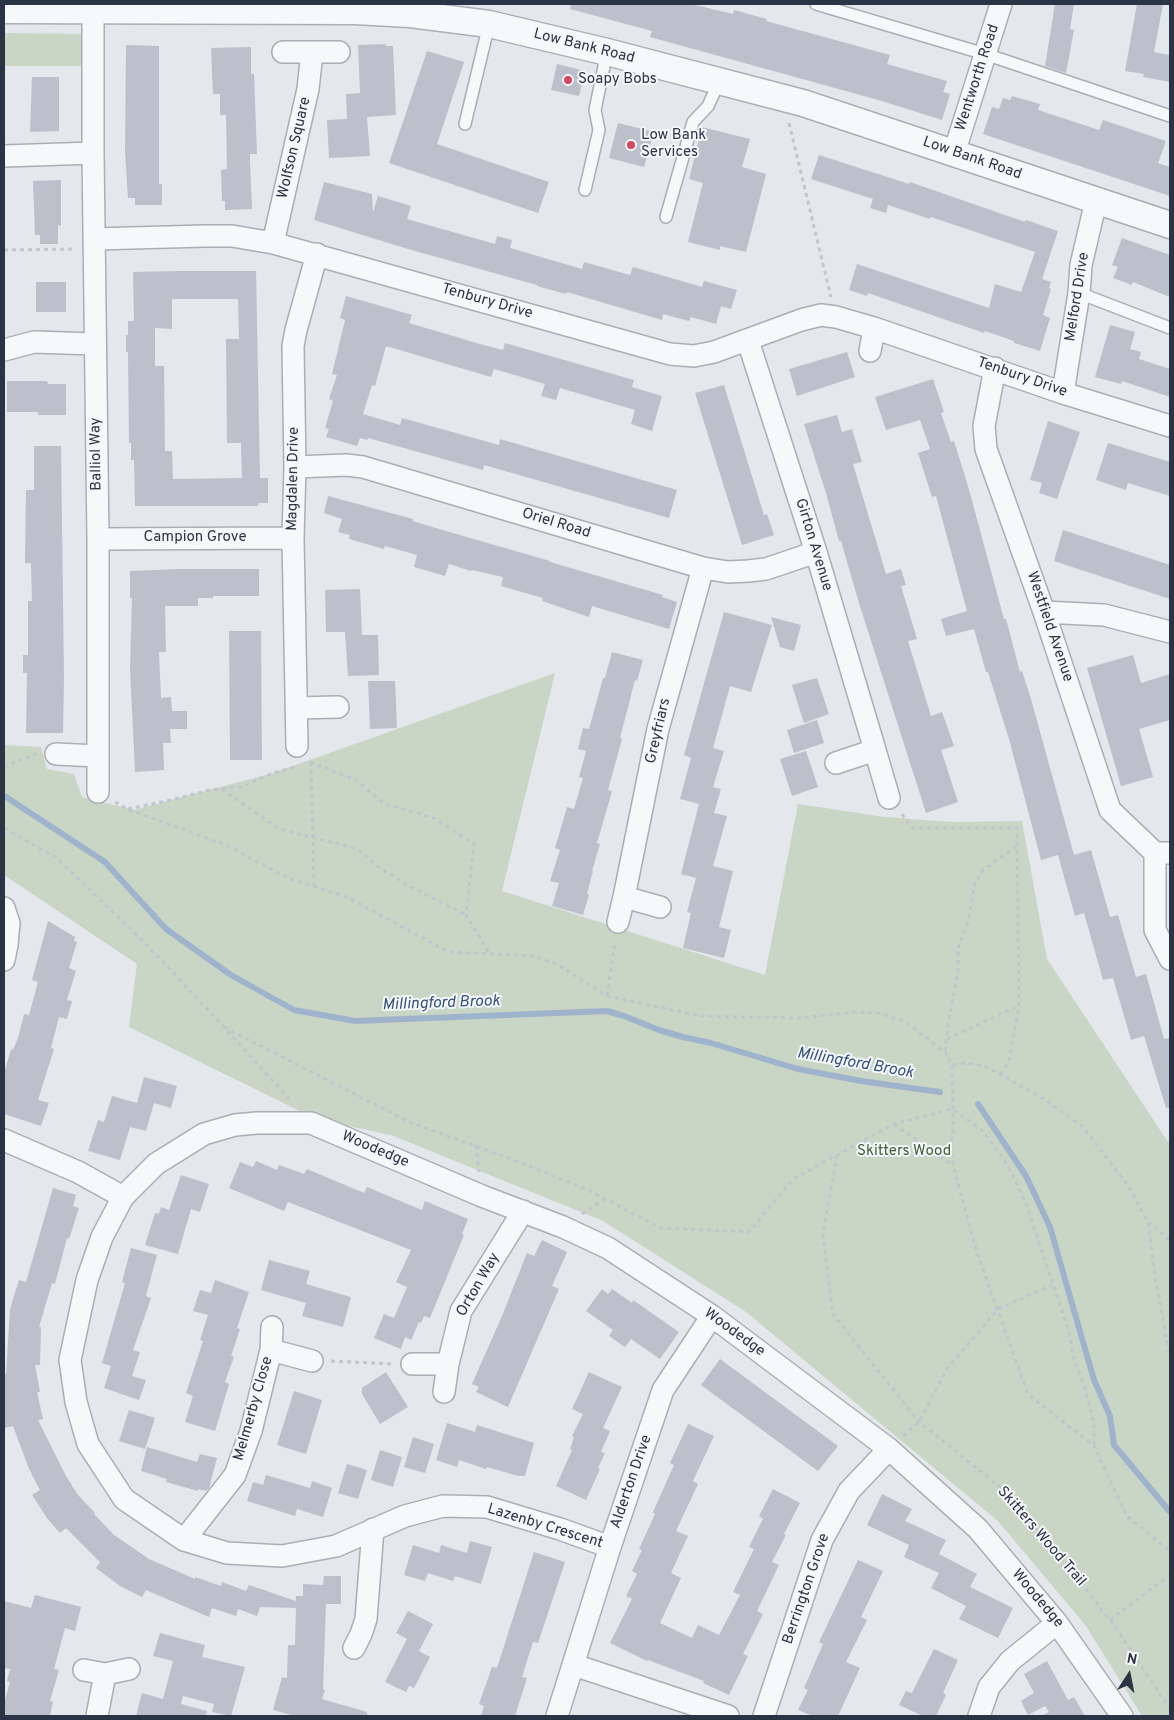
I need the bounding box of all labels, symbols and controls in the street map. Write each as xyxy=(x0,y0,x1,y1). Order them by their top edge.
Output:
street label: Wentworth Road xyxy=(952,22,1004,134)
street label: Low Bank Road xyxy=(532,26,636,68)
place label: Soapy Bobs xyxy=(578,71,657,89)
marker: Soapy Bobs xyxy=(562,74,574,86)
street label: Wolfson Square xyxy=(275,95,315,201)
place label: Low Bank Services xyxy=(641,127,706,162)
street label: Low Bank Road xyxy=(920,134,1024,184)
marker: Low Bank Services xyxy=(625,139,637,151)
street label: Melford Drive xyxy=(1062,251,1094,343)
street label: Tenbury Drive xyxy=(439,280,535,324)
street label: Tenbury Drive xyxy=(975,354,1069,402)
street label: Balliol Way xyxy=(87,417,107,491)
street label: Magdalen Drive xyxy=(284,427,304,531)
street label: Girton Avenue xyxy=(790,496,836,594)
street label: Oriel Road xyxy=(520,505,592,543)
street label: Campion Grove xyxy=(144,529,246,547)
street label: Westfield Avenue xyxy=(1022,569,1076,685)
street label: Greyfriars xyxy=(643,696,675,766)
water label: Millingford Brook xyxy=(382,992,500,1016)
water label: Millingford Brook xyxy=(795,1044,915,1084)
street label: Woodedge xyxy=(339,1128,411,1172)
park label: Skitters Wood xyxy=(857,1143,951,1161)
street label: Orton Way xyxy=(453,1250,505,1320)
street label: Woodedge xyxy=(700,1305,768,1361)
street label: Melmerby Close xyxy=(231,1355,277,1463)
street label: Alderton Drive xyxy=(608,1433,656,1531)
street label: Skitters Wood Trail xyxy=(993,1483,1089,1591)
street label: Lazenby Crescent xyxy=(485,1501,605,1553)
street label: Berrington Grove xyxy=(780,1531,834,1647)
street label: Woodedge xyxy=(1007,1566,1067,1632)
north arrow xyxy=(1104,1650,1154,1700)
text: N xyxy=(1125,1650,1139,1669)

